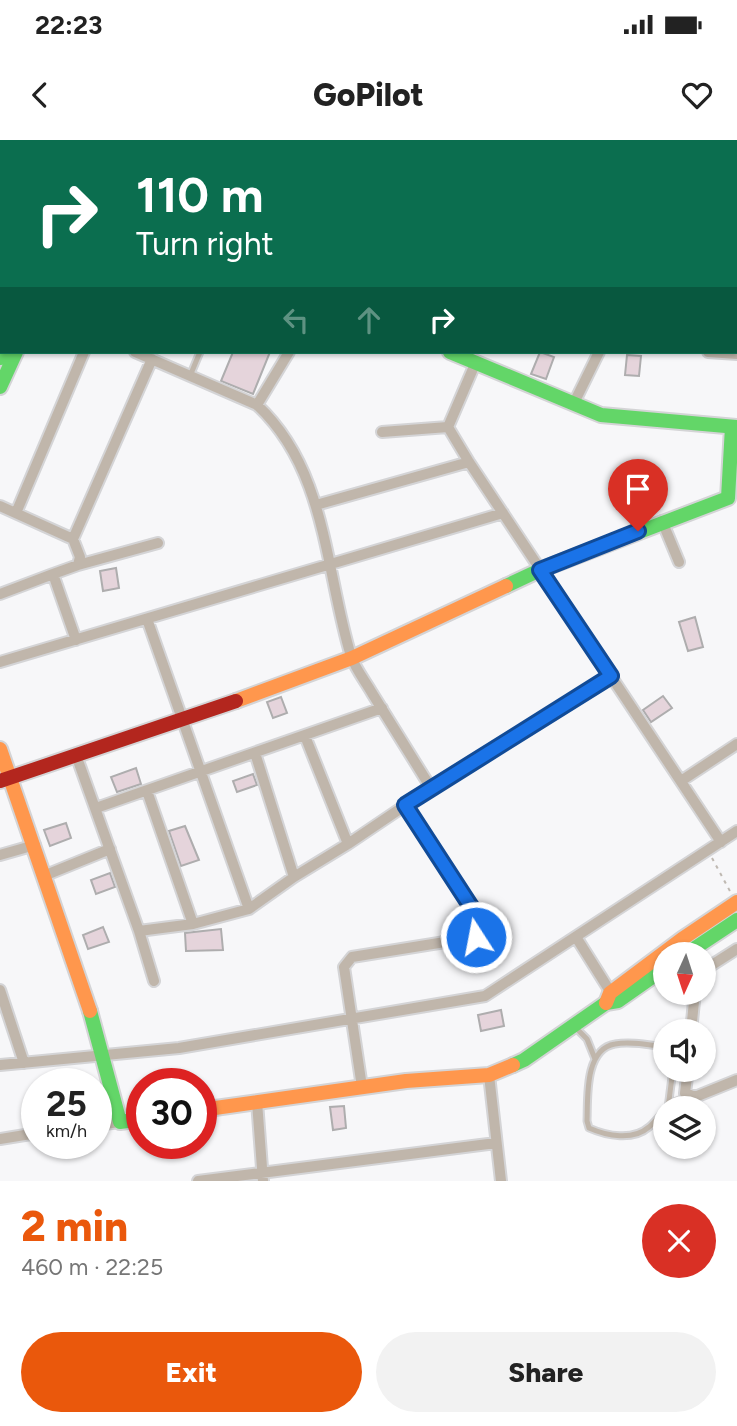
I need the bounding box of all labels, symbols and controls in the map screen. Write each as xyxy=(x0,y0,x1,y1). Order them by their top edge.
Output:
text: 22:23 xyxy=(35,9,102,41)
icon: back xyxy=(21,76,59,114)
text: GoPilot xyxy=(313,76,424,114)
icon: heart xyxy=(678,76,716,114)
text: 110 m xyxy=(136,165,264,224)
icon: right xyxy=(21,168,112,259)
text: Turn right xyxy=(136,225,274,263)
icon: left xyxy=(277,301,315,339)
icon: ahead xyxy=(350,301,388,339)
icon: right xyxy=(423,301,461,339)
pin xyxy=(608,459,668,531)
icon: arrive xyxy=(619,470,657,508)
position arrow xyxy=(439,900,513,974)
north arrow xyxy=(653,942,716,1004)
map controls xyxy=(653,942,716,1159)
button: sound xyxy=(653,1019,716,1082)
speed limit sign: 30 xyxy=(126,1068,217,1159)
text: 25 xyxy=(46,1083,87,1125)
button: layers xyxy=(653,1096,716,1159)
text: km/h xyxy=(46,1120,87,1142)
text: 2 min xyxy=(21,1201,128,1252)
button: close xyxy=(642,1204,716,1278)
text: 460 m · 22:25 xyxy=(21,1253,163,1281)
button: Exit xyxy=(21,1332,362,1412)
button: Share xyxy=(376,1332,716,1412)

